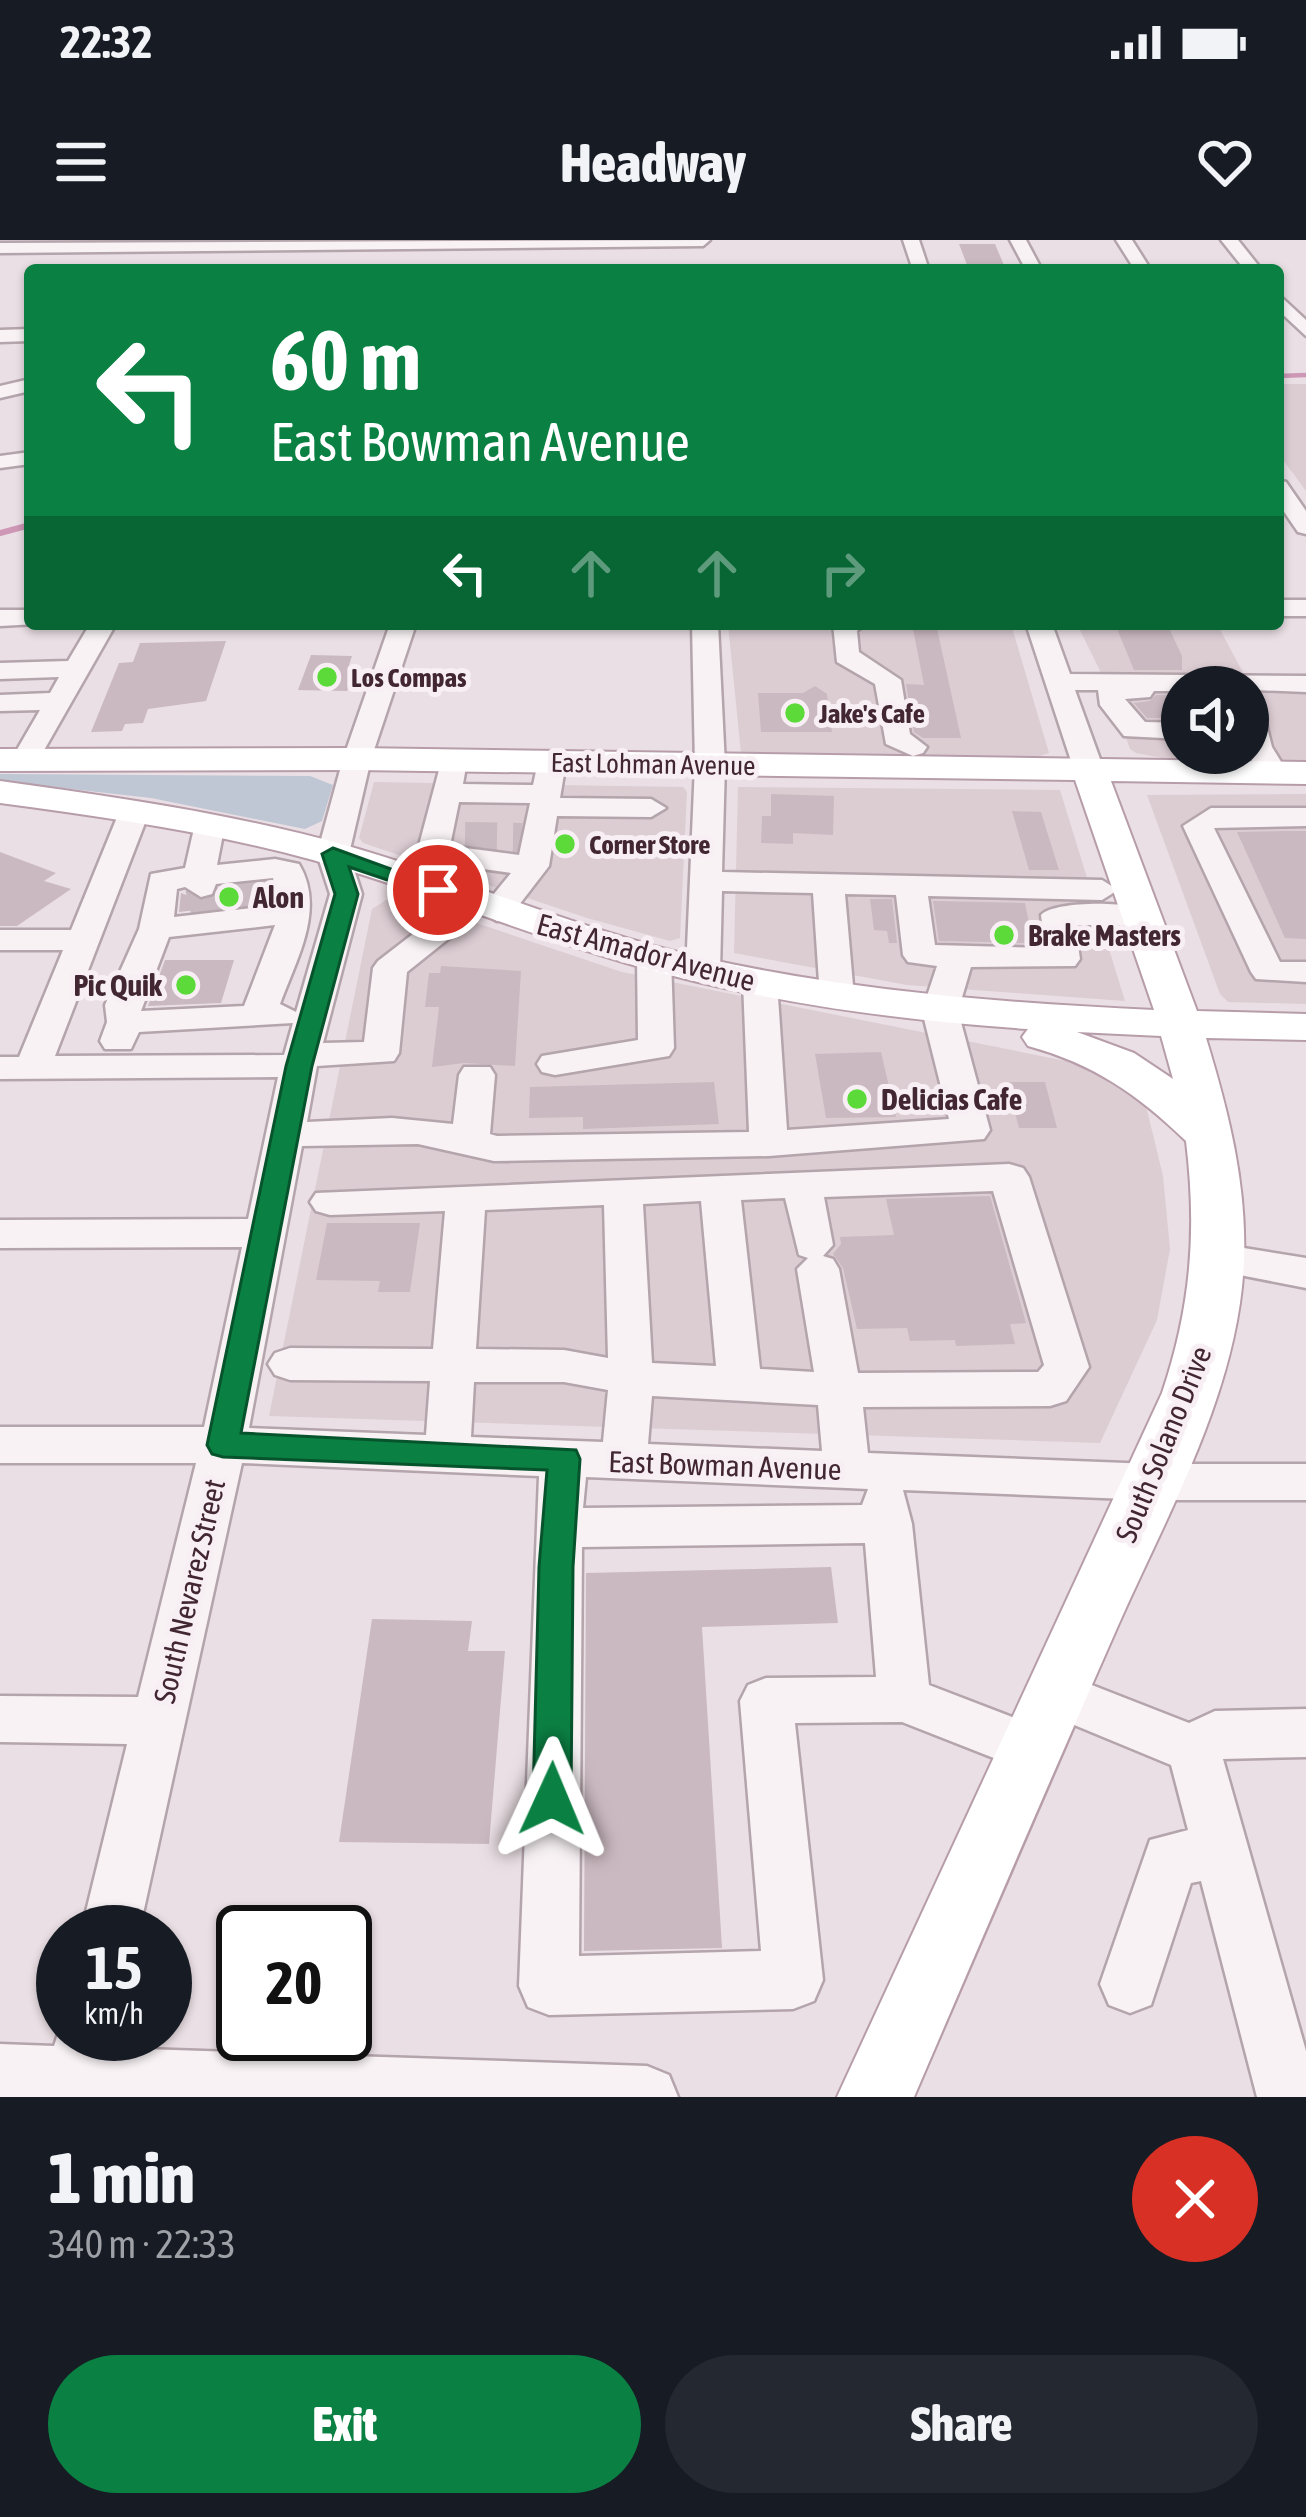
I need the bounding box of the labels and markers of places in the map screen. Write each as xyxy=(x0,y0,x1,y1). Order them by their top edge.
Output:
place label: Los Compas xyxy=(351,662,467,693)
marker: Los Compas xyxy=(314,664,340,690)
place label: Jake's Cafe xyxy=(818,698,925,729)
marker: Jake's Cafe xyxy=(782,700,808,726)
place label: Corner Store xyxy=(589,829,711,860)
marker: Corner Store xyxy=(552,831,578,857)
pin xyxy=(387,839,489,941)
place label: Alon xyxy=(252,880,304,914)
marker: Alon xyxy=(216,884,242,910)
place label: Brake Masters xyxy=(1028,918,1181,952)
marker: Brake Masters xyxy=(991,922,1017,948)
place label: Pic Quik xyxy=(73,968,163,1002)
marker: Pic Quik xyxy=(173,972,199,998)
place label: Delicias Cafe xyxy=(881,1082,1022,1116)
marker: Delicias Cafe xyxy=(844,1086,870,1112)

